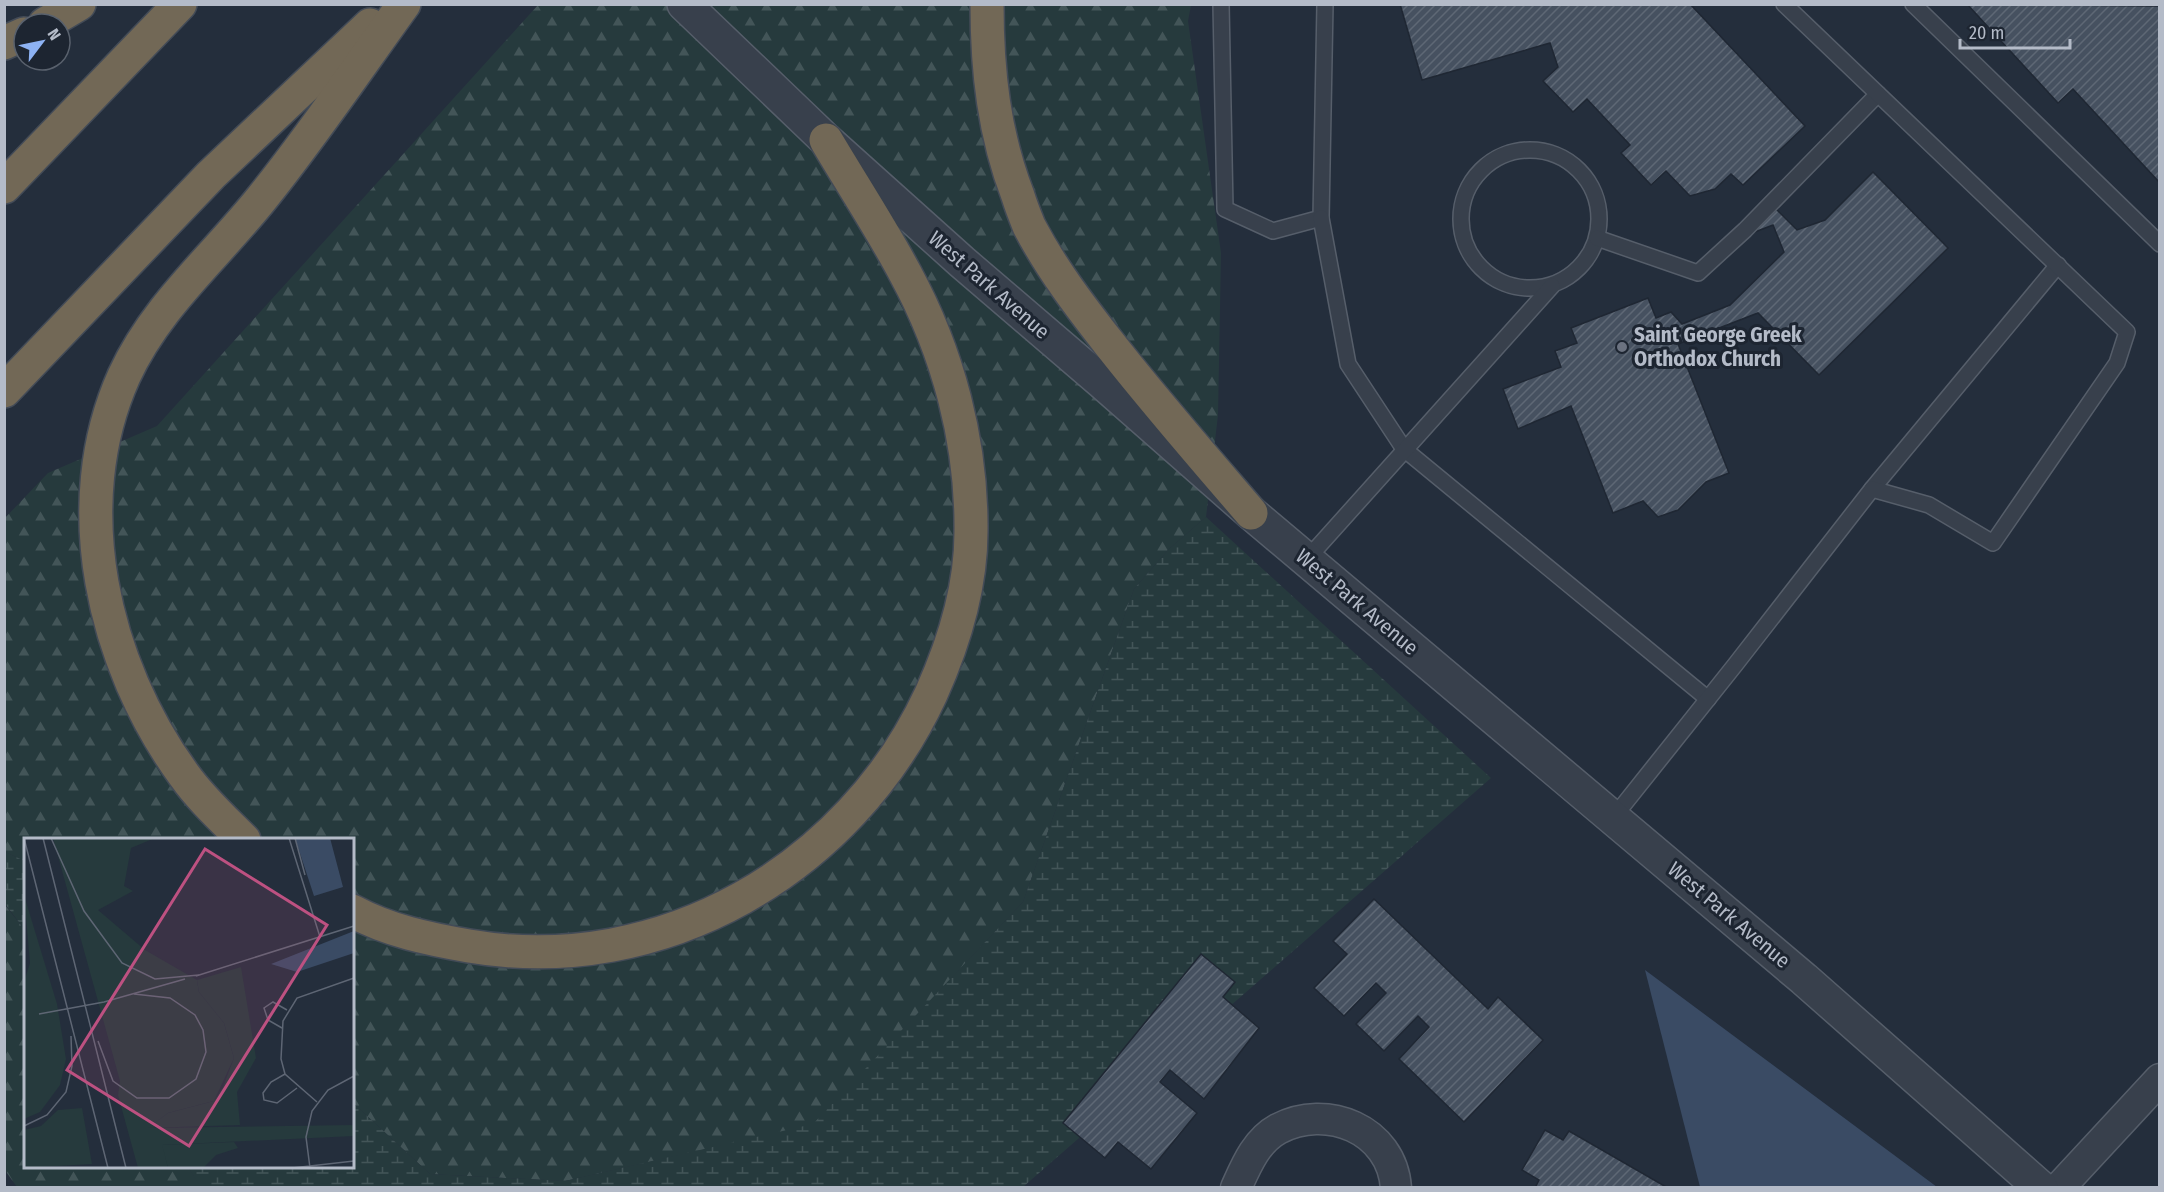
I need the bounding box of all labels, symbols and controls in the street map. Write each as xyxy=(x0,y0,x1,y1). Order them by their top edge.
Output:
north arrow xyxy=(12,12,72,72)
scale bar xyxy=(1960,12,2070,50)
text: 20 m xyxy=(1969,22,2004,44)
text: N xyxy=(44,25,65,43)
street label: West Park Avenue xyxy=(923,225,1055,345)
place label: Saint George Greek Orthodox Church xyxy=(1634,322,1802,372)
marker: Saint George Greek Orthodox Church xyxy=(1615,340,1629,354)
street label: West Park Avenue xyxy=(1290,543,1424,661)
inset map xyxy=(24,838,354,1168)
street label: West Park Avenue xyxy=(1662,856,1796,974)

